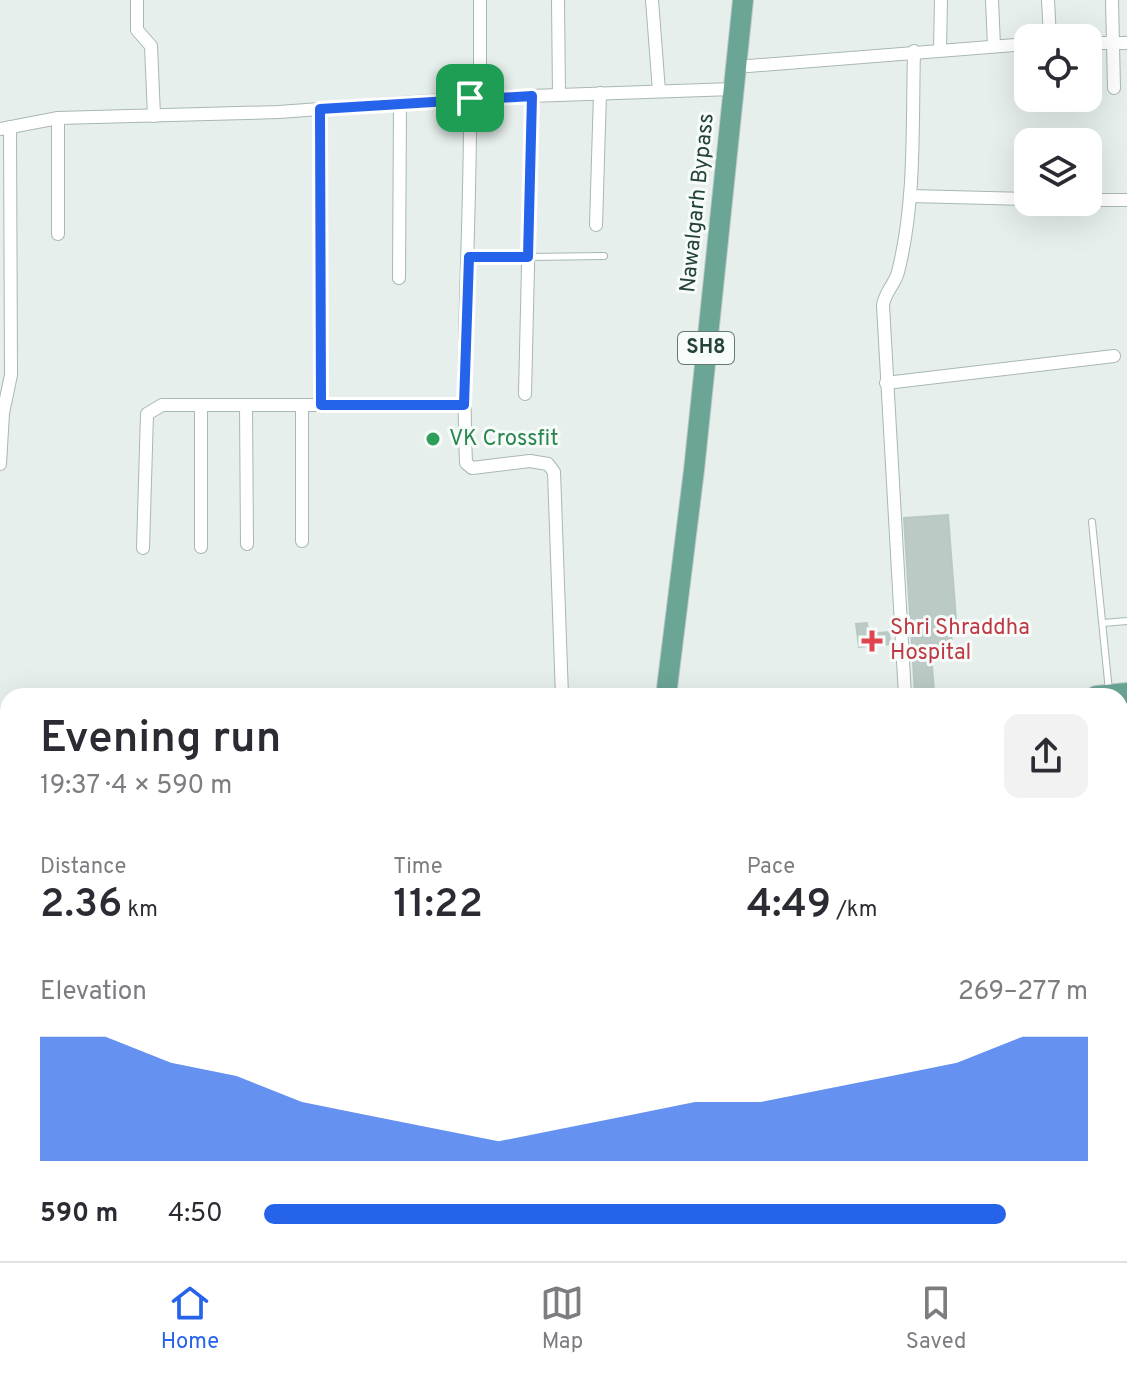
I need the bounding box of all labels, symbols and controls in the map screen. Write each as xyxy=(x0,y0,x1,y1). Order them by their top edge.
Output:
map controls xyxy=(1014,24,1102,216)
button: locate xyxy=(1014,24,1102,112)
pin xyxy=(436,64,504,132)
icon: arrive xyxy=(448,76,492,120)
street label: Nawalgarh Bypass xyxy=(675,112,721,294)
button: layers xyxy=(1014,128,1102,216)
road number: SH8 xyxy=(678,332,734,364)
place label: VK Crossfit xyxy=(449,426,559,453)
marker: VK Crossfit xyxy=(424,430,442,448)
place label: Shri Shraddha Hospital xyxy=(890,615,1030,667)
marker: Shri Shraddha Hospital xyxy=(861,630,883,652)
text: Evening run xyxy=(40,712,281,768)
button: share xyxy=(1004,714,1088,798)
text: 19:37 · 4 × 590 m xyxy=(40,770,232,803)
text: Distance xyxy=(40,854,126,881)
text: Time xyxy=(393,854,443,881)
text: Pace xyxy=(747,854,795,881)
text: 2.36 xyxy=(40,881,122,931)
text: 11:22 xyxy=(393,881,483,931)
text: 4:49 xyxy=(747,881,831,931)
text: km xyxy=(122,897,158,924)
text: /km xyxy=(831,897,877,924)
text: Elevation xyxy=(40,976,147,1009)
text: 269–277 m xyxy=(958,976,1088,1009)
text: 590 m xyxy=(40,1198,118,1231)
text: 4:50 xyxy=(168,1198,223,1231)
tab: Home xyxy=(161,1281,219,1356)
tab: Map xyxy=(540,1281,584,1356)
tab: Saved xyxy=(906,1281,966,1356)

